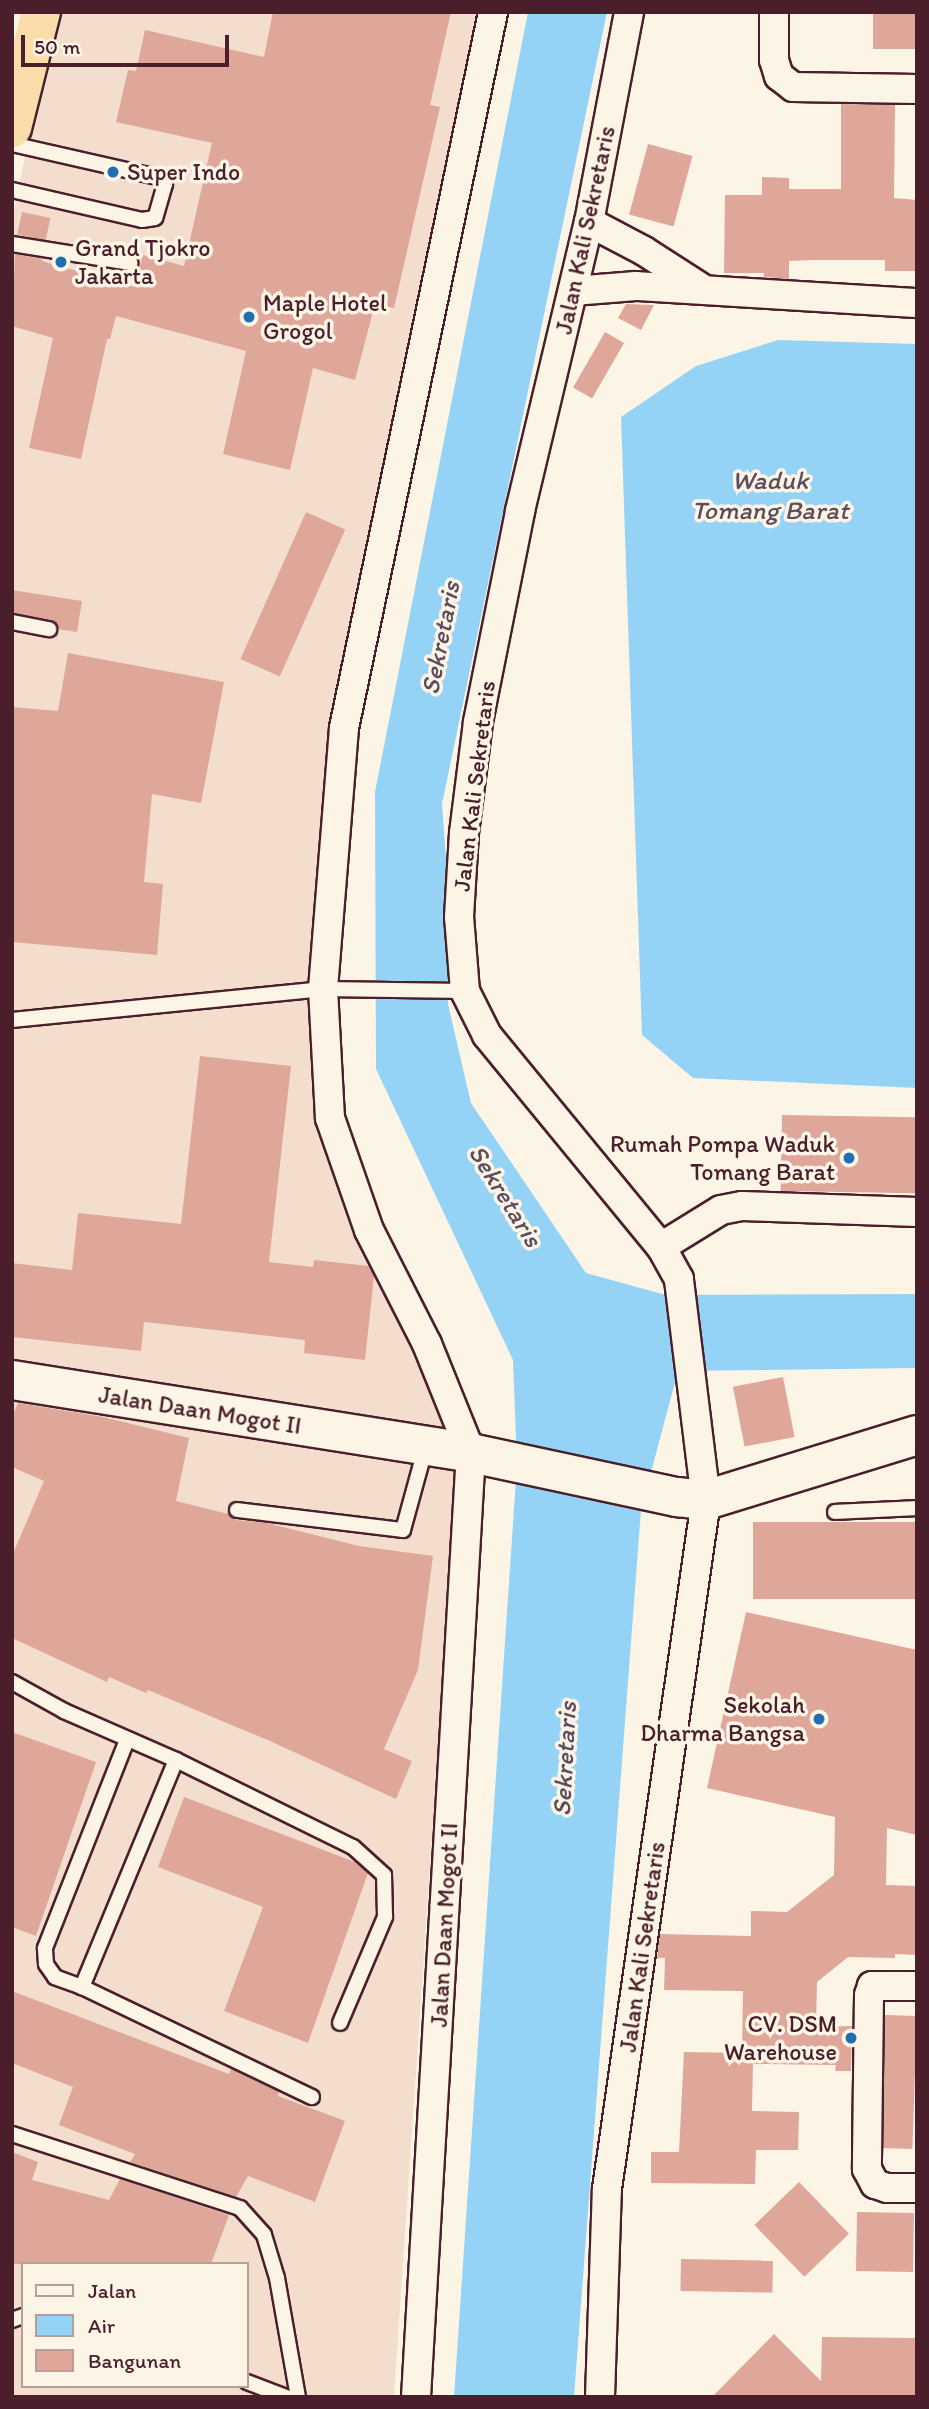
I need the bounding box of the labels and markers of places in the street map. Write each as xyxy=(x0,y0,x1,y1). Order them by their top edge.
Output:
place label: Super Indo xyxy=(127,158,240,186)
marker: Super Indo xyxy=(105,164,121,180)
place label: Grand Tjokro Jakarta xyxy=(75,234,210,290)
marker: Grand Tjokro Jakarta xyxy=(53,254,69,270)
place label: Maple Hotel Grogol xyxy=(263,289,387,345)
marker: Maple Hotel Grogol xyxy=(241,309,257,325)
place label: Rumah Pompa Waduk Tomang Barat xyxy=(612,1130,835,1186)
marker: Rumah Pompa Waduk Tomang Barat xyxy=(841,1150,857,1166)
place label: Sekolah Dharma Bangsa xyxy=(641,1691,805,1747)
marker: Sekolah Dharma Bangsa xyxy=(811,1711,827,1727)
place label: CV. DSM Warehouse xyxy=(724,2010,837,2066)
marker: CV. DSM Warehouse xyxy=(843,2030,859,2046)

